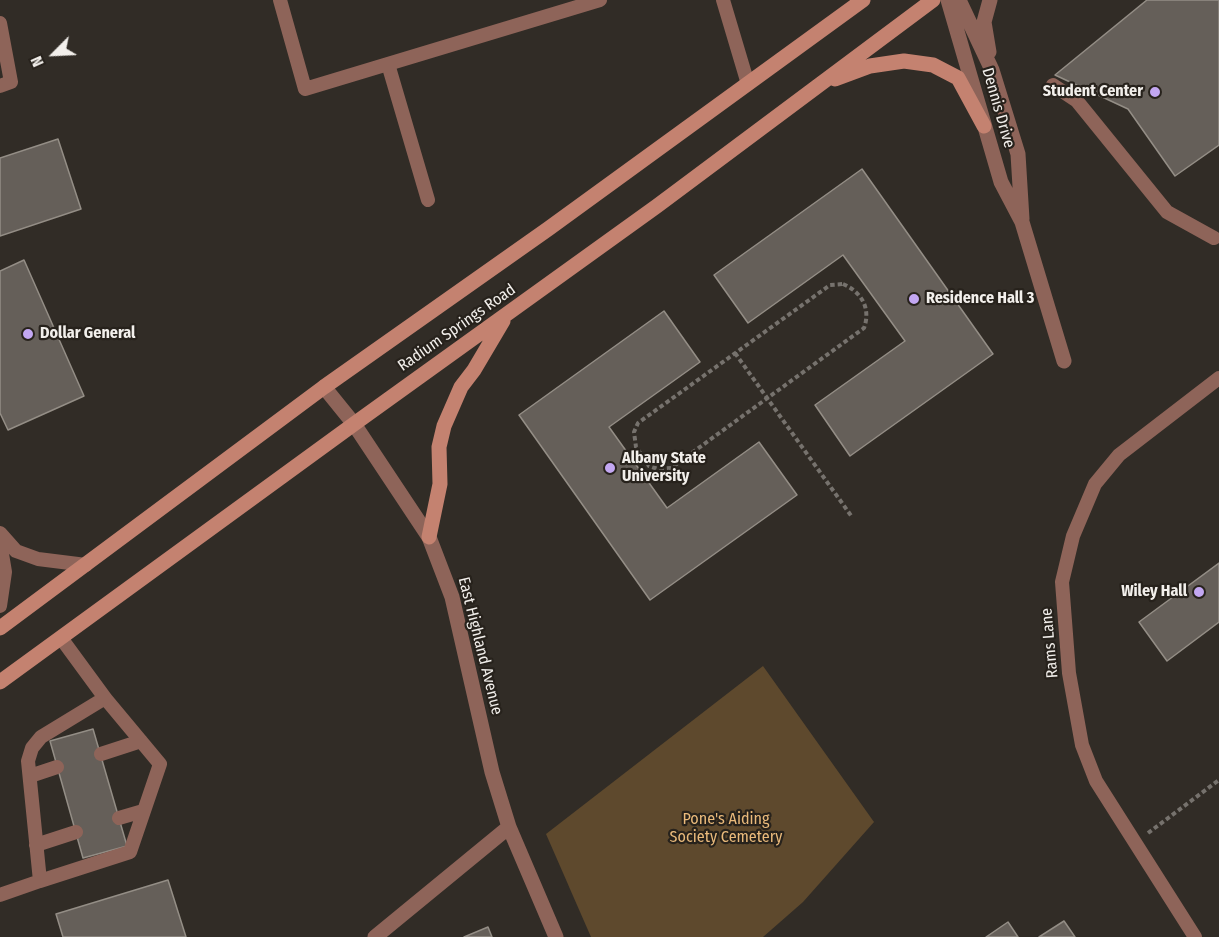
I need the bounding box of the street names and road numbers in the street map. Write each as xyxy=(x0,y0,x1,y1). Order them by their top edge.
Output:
street label: Dennis Drive xyxy=(977,66,1019,150)
street label: Radium Springs Road xyxy=(395,280,519,376)
street label: East Highland Avenue xyxy=(454,575,506,717)
street label: Rams Lane xyxy=(1037,607,1063,679)

